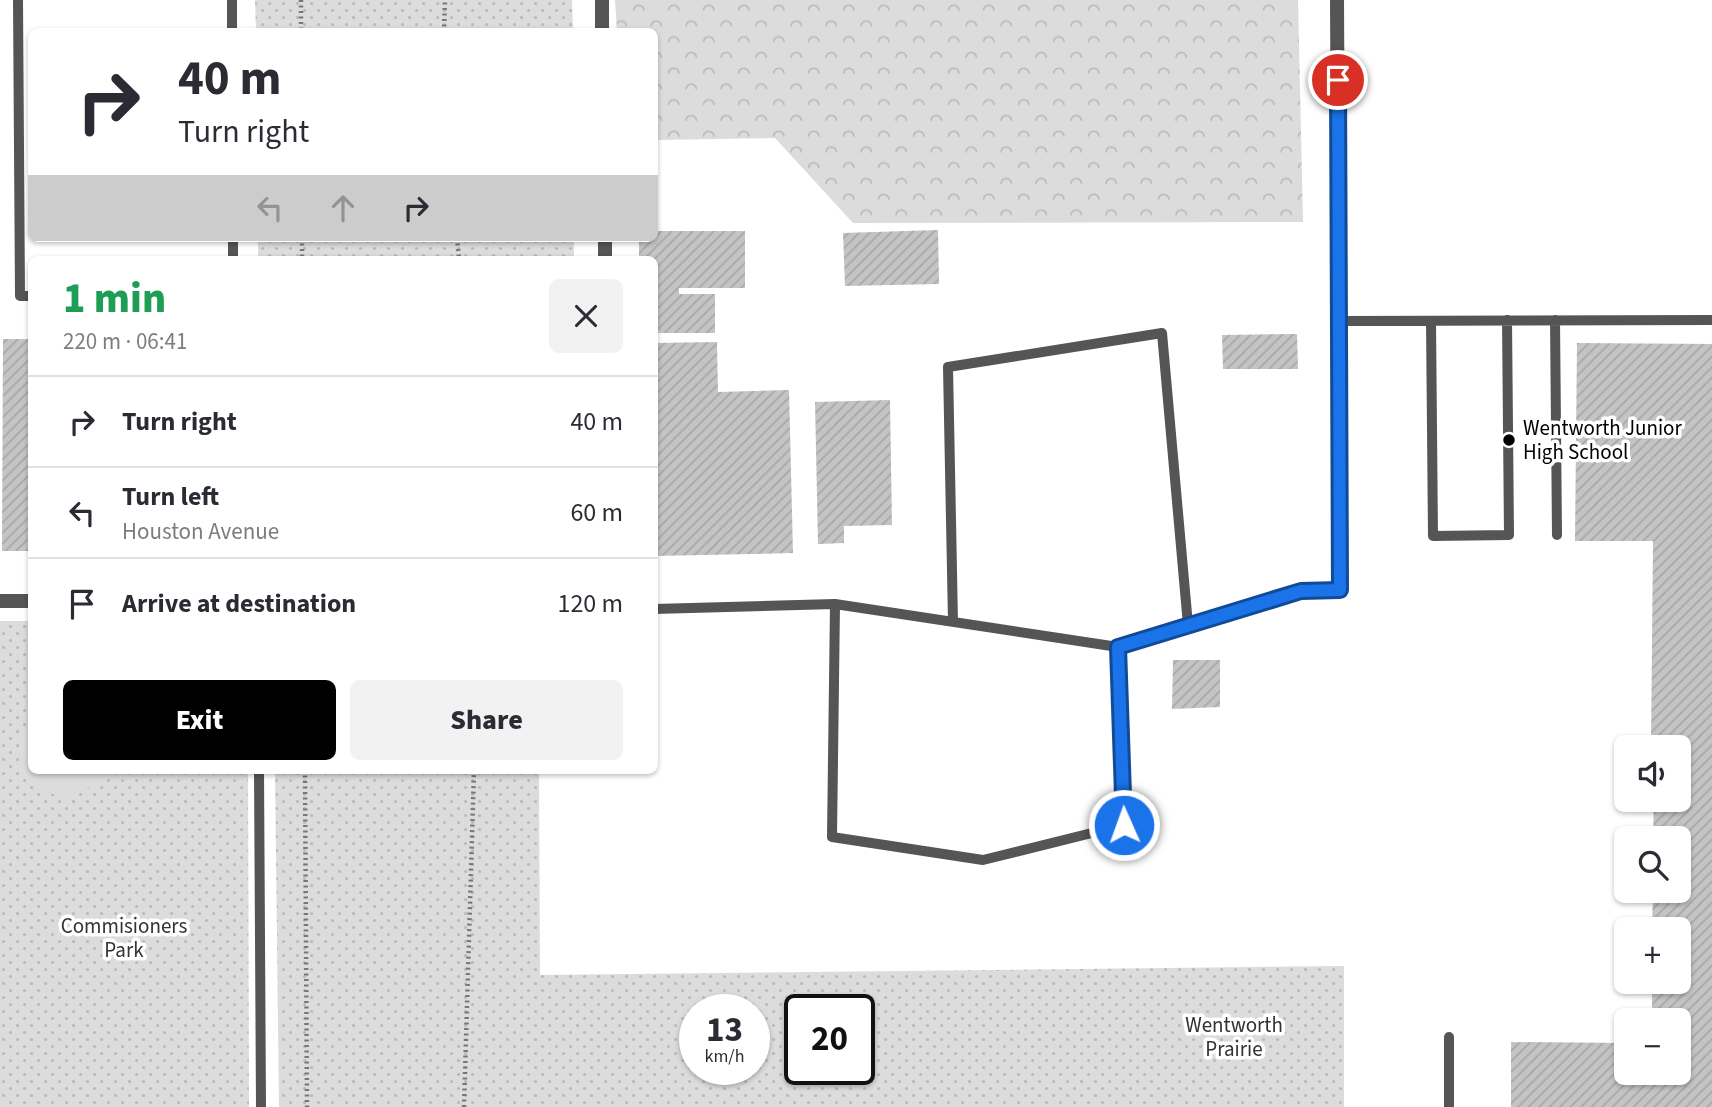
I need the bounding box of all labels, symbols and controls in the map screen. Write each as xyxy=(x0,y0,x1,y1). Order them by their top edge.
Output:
text: 40 m xyxy=(178,44,282,114)
pin xyxy=(1308,50,1368,110)
icon: right xyxy=(63,56,154,147)
icon: arrive xyxy=(1319,61,1357,99)
text: Turn right xyxy=(178,109,309,155)
icon: left xyxy=(251,189,289,227)
icon: ahead xyxy=(324,189,362,227)
icon: right xyxy=(397,189,435,227)
text: 1 min xyxy=(63,269,166,329)
button: close xyxy=(549,279,623,353)
text: 220 m · 06:41 xyxy=(63,325,187,358)
icon: right xyxy=(63,403,101,441)
text: Turn right xyxy=(122,403,237,440)
text: 40 m xyxy=(570,403,623,440)
place label: Wentworth Junior High School xyxy=(1523,413,1682,467)
marker: Wentworth Junior High School xyxy=(1501,432,1517,448)
text: Turn left xyxy=(122,478,219,515)
icon: left xyxy=(63,494,101,532)
text: 60 m xyxy=(570,494,623,531)
text: Houston Avenue xyxy=(122,515,279,548)
icon: arrive xyxy=(63,585,101,623)
text: Arrive at destination xyxy=(122,585,356,622)
text: 120 m xyxy=(557,585,623,622)
button: Exit xyxy=(63,680,336,760)
button: Share xyxy=(350,680,623,760)
map controls xyxy=(1614,735,1691,1085)
button: sound xyxy=(1614,735,1691,812)
position arrow xyxy=(1087,788,1161,862)
button: search xyxy=(1614,826,1691,903)
park label: Commisioners Park xyxy=(61,911,188,965)
button: + xyxy=(1614,917,1691,994)
speed limit sign: 20 xyxy=(784,994,875,1085)
text: 13 xyxy=(706,1005,743,1055)
button: − xyxy=(1614,1008,1691,1085)
park label: Wentworth Prairie xyxy=(1185,1010,1283,1064)
text: km/h xyxy=(705,1044,744,1069)

